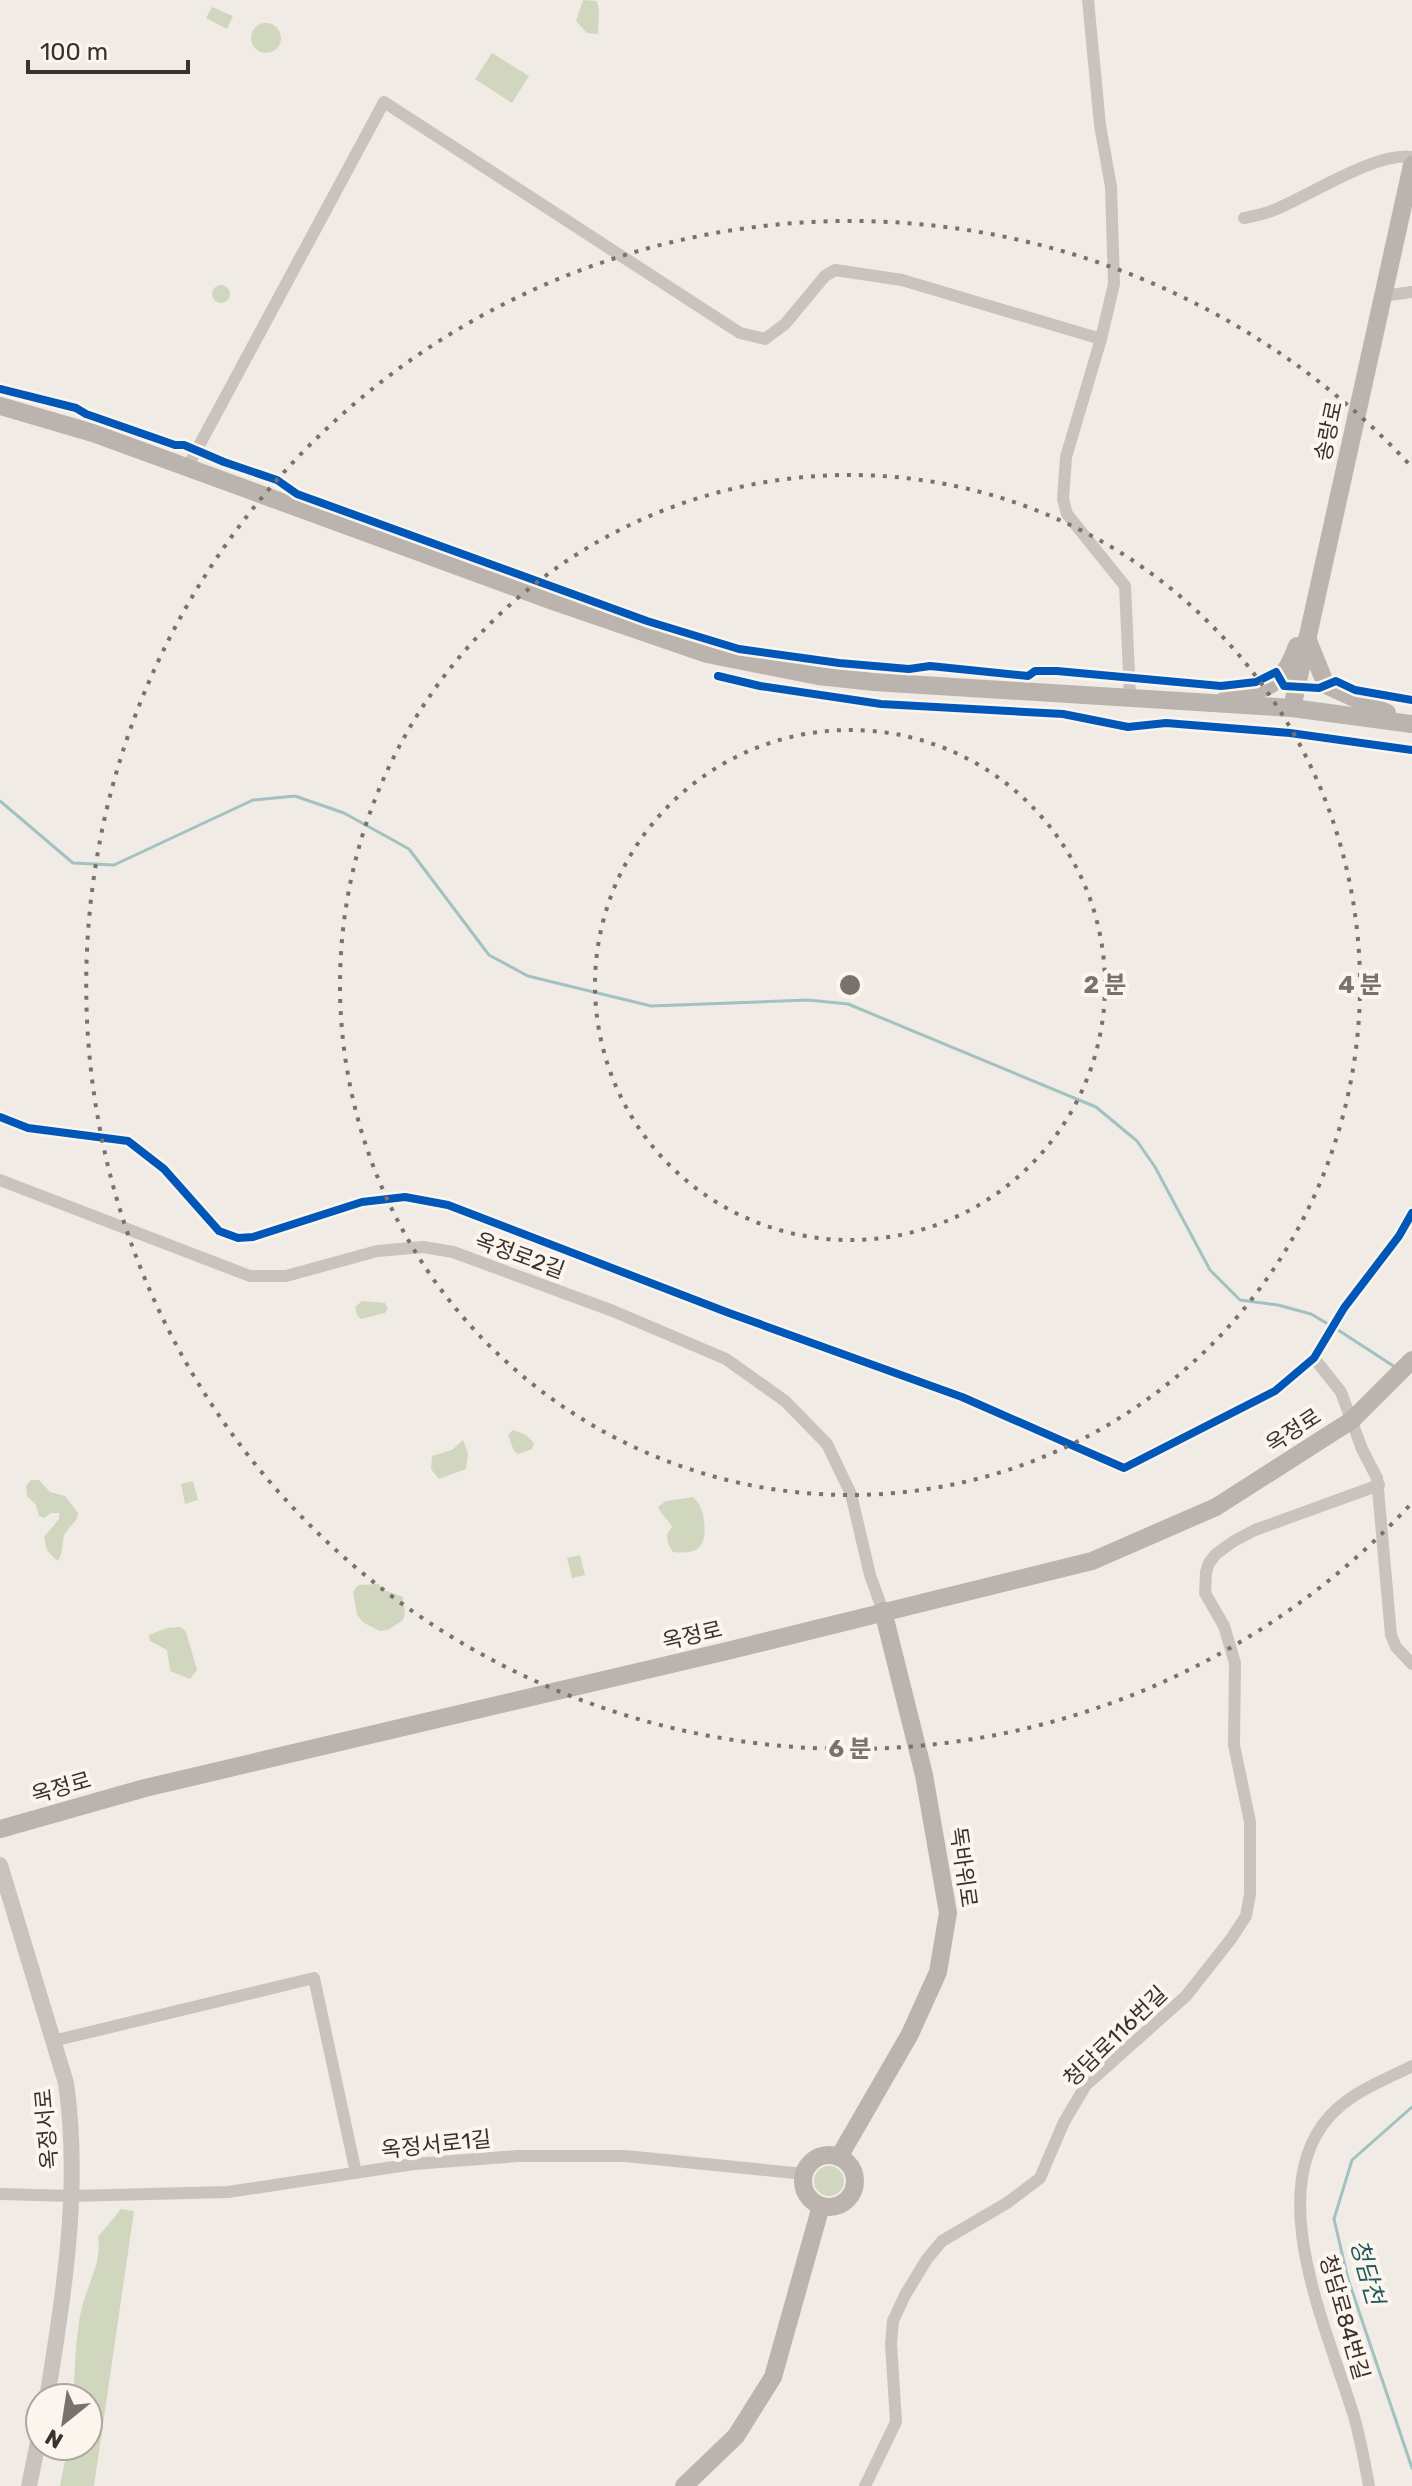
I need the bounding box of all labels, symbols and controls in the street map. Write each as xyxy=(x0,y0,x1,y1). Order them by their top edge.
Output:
scale bar xyxy=(28,24,188,74)
text: 100 m xyxy=(40,38,108,66)
street label: 송랑로 xyxy=(1309,399,1348,464)
centre of rings xyxy=(836,971,864,999)
text: 2 분 xyxy=(1084,971,1126,999)
text: 4 분 xyxy=(1338,971,1382,999)
street label: 옥정로2길 xyxy=(471,1227,569,1284)
street label: 옥정로 xyxy=(1260,1403,1326,1458)
street label: 옥정로 xyxy=(659,1616,725,1655)
text: 6 분 xyxy=(829,1735,871,1763)
street label: 옥정로 xyxy=(28,1766,94,1809)
street label: 독바위로 xyxy=(945,1825,983,1909)
street label: 청담로116번길 xyxy=(1058,1980,1173,2092)
street label: 옥정서로 xyxy=(30,2087,63,2170)
street label: 옥정서로1길 xyxy=(380,2125,492,2164)
water label: 청담천 xyxy=(1344,2236,1390,2310)
street label: 청담로84번길 xyxy=(1314,2251,1375,2383)
north arrow xyxy=(24,2382,104,2462)
text: N xyxy=(41,2423,68,2455)

